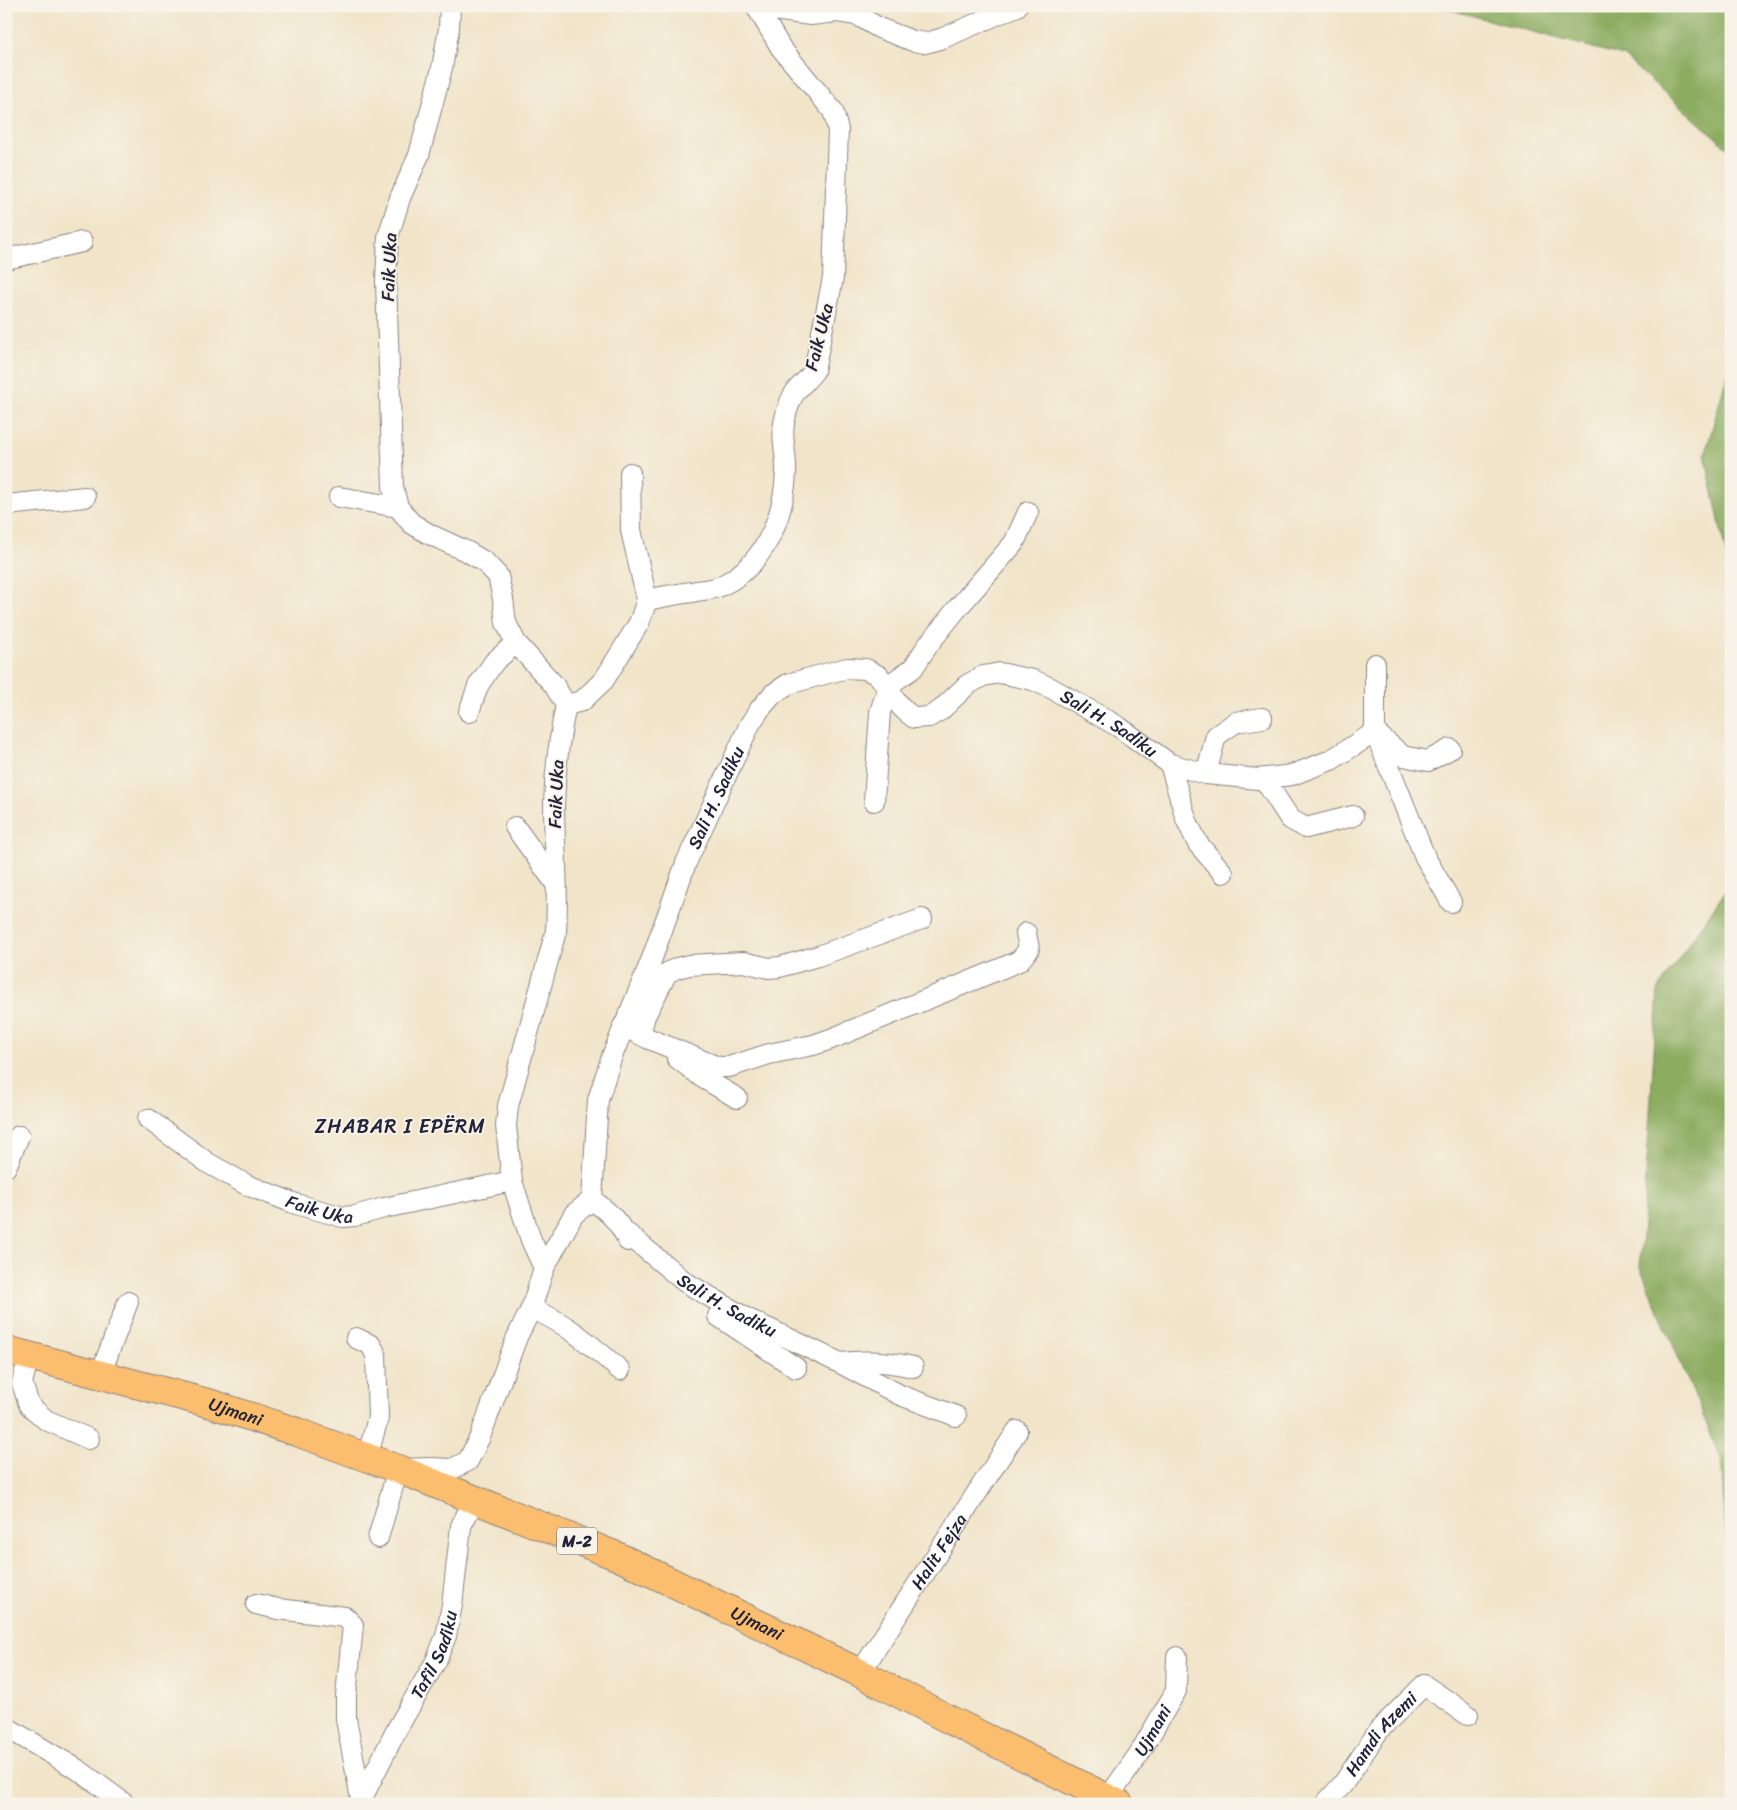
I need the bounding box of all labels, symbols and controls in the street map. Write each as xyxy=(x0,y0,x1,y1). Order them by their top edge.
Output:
street label: Faik Uka xyxy=(372,232,406,302)
street label: Faik Uka xyxy=(795,300,843,374)
street label: Sali H. Sadiku xyxy=(1054,680,1165,766)
street label: Sali H. Sadiku xyxy=(678,741,754,855)
street label: Faik Uka xyxy=(539,759,573,829)
district label: ZHABAR I EPËRM xyxy=(314,1109,486,1144)
street label: Faik Uka xyxy=(281,1185,354,1233)
street label: Sali H. Sadiku xyxy=(669,1265,782,1347)
street label: Ujmani xyxy=(204,1388,268,1436)
street label: Halit Fejza xyxy=(902,1507,976,1596)
road number: M-2 xyxy=(557,1528,597,1554)
street label: Ujmani xyxy=(725,1597,790,1650)
street label: Tafil Sadiku xyxy=(401,1607,467,1705)
street label: Hamdi Azemi xyxy=(1336,1683,1426,1783)
street label: Ujmani xyxy=(1125,1698,1181,1763)

